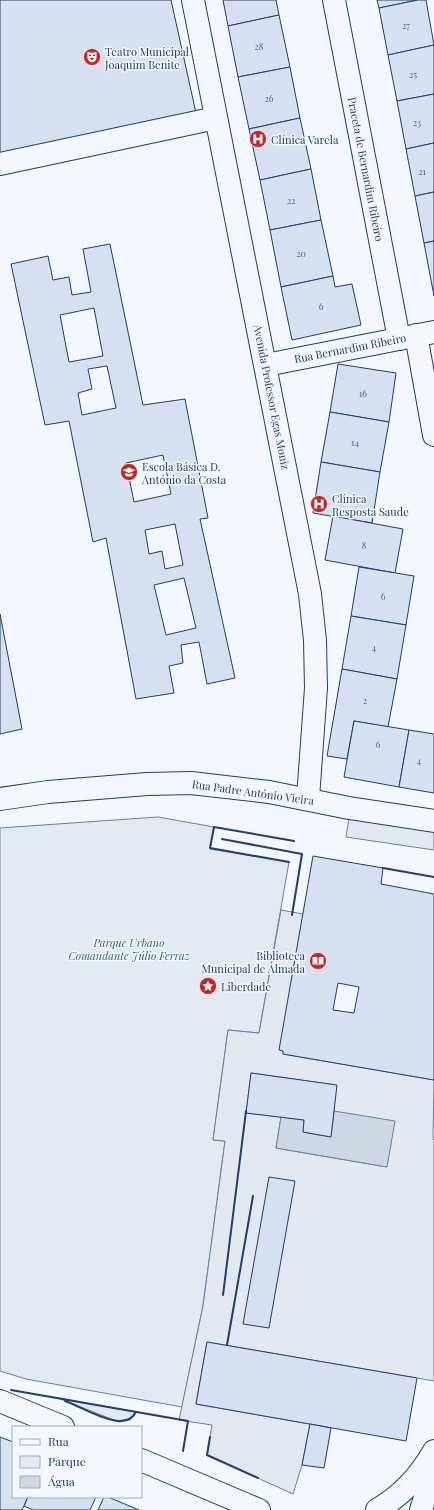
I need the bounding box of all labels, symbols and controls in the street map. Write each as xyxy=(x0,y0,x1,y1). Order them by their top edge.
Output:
house number: 27 xyxy=(402,19,410,31)
house number: 28 xyxy=(255,40,264,52)
place label: Teatro Municipal Joaquim Benite xyxy=(104,44,189,72)
theatre icon: Teatro Municipal Joaquim Benite xyxy=(82,47,102,67)
house number: 25 xyxy=(409,68,417,80)
house number: 26 xyxy=(265,92,274,104)
street label: Praceta de Bernardim Ribeiro xyxy=(345,96,387,242)
house number: 23 xyxy=(413,116,421,128)
hospital icon: Clínica Varela xyxy=(248,129,268,149)
place label: Clínica Varela xyxy=(271,132,339,147)
house number: 21 xyxy=(418,165,426,177)
house number: 22 xyxy=(287,194,295,206)
house number: 20 xyxy=(296,247,306,259)
house number: 6 xyxy=(319,300,324,312)
street label: Avenida Professor Egas Moniz xyxy=(250,322,293,471)
street label: Rua Bernardim Ribeiro xyxy=(293,330,407,366)
house number: 16 xyxy=(359,387,367,399)
house number: 14 xyxy=(351,436,359,448)
place label: Escola Básica D. António da Costa xyxy=(141,459,227,487)
school or university icon: Escola Básica D. António da Costa xyxy=(119,462,139,482)
place label: Clínica Resposta Saude xyxy=(332,491,409,519)
hospital icon: Clínica Resposta Saude xyxy=(309,494,329,514)
house number: 8 xyxy=(362,539,367,551)
house number: 6 xyxy=(381,590,386,602)
house number: 4 xyxy=(372,641,377,653)
house number: 2 xyxy=(363,694,367,706)
house number: 6 xyxy=(376,738,381,750)
house number: 4 xyxy=(417,754,422,766)
street label: Rua Padre António Vieira xyxy=(191,776,315,808)
park label: Parque Urbano Comandante Júlio Ferraz xyxy=(68,935,191,963)
place label: Biblioteca Municipal de Almada xyxy=(202,948,306,976)
library icon: Biblioteca Municipal de Almada xyxy=(308,951,328,971)
place icon: Liberdade xyxy=(198,976,218,996)
place label: Liberdade xyxy=(221,979,271,994)
legend xyxy=(12,1426,142,1498)
text: Rua xyxy=(48,1433,69,1449)
text: Parque xyxy=(48,1453,86,1469)
text: Água xyxy=(47,1473,75,1489)

